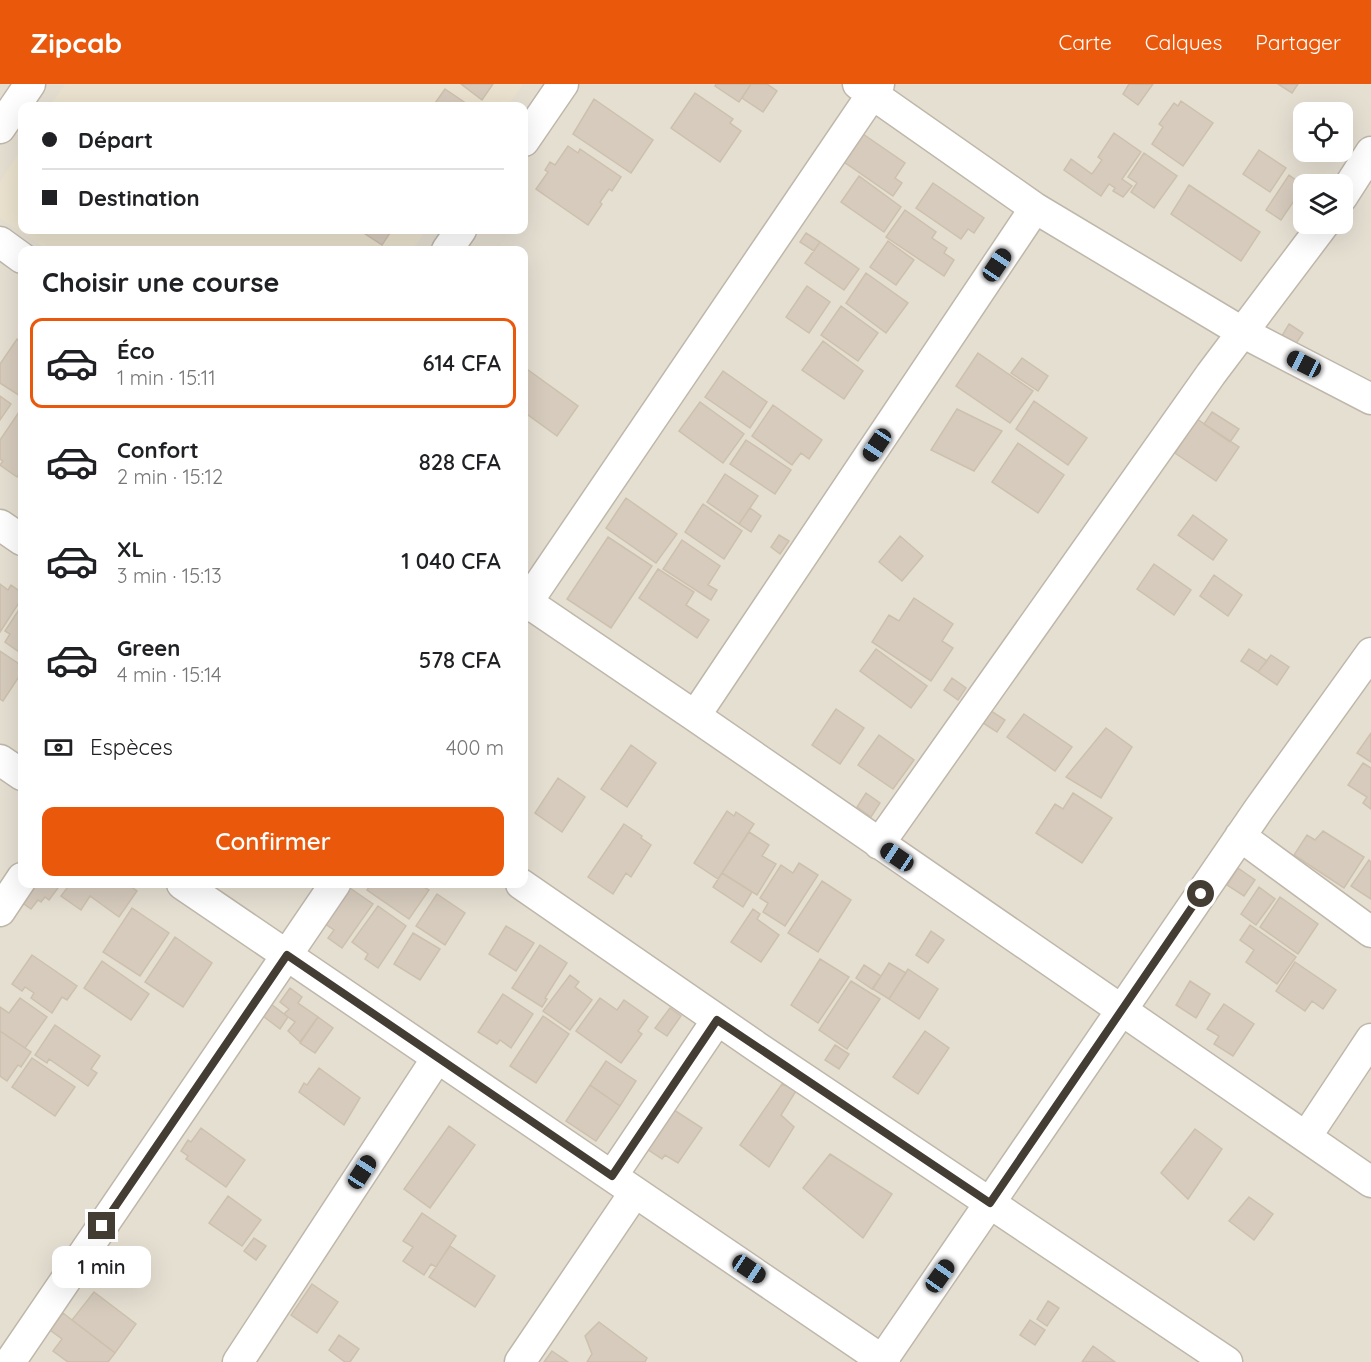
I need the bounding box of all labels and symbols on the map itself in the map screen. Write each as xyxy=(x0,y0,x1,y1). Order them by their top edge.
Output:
car xyxy=(979,245,1015,285)
car xyxy=(1284,348,1324,380)
car xyxy=(859,425,895,465)
car xyxy=(877,839,917,875)
route start xyxy=(1187,880,1214,907)
car xyxy=(345,1152,379,1192)
route end xyxy=(88,1212,115,1239)
callout: 1 min xyxy=(52,1247,152,1289)
car xyxy=(729,1251,769,1287)
car xyxy=(922,1256,958,1296)

